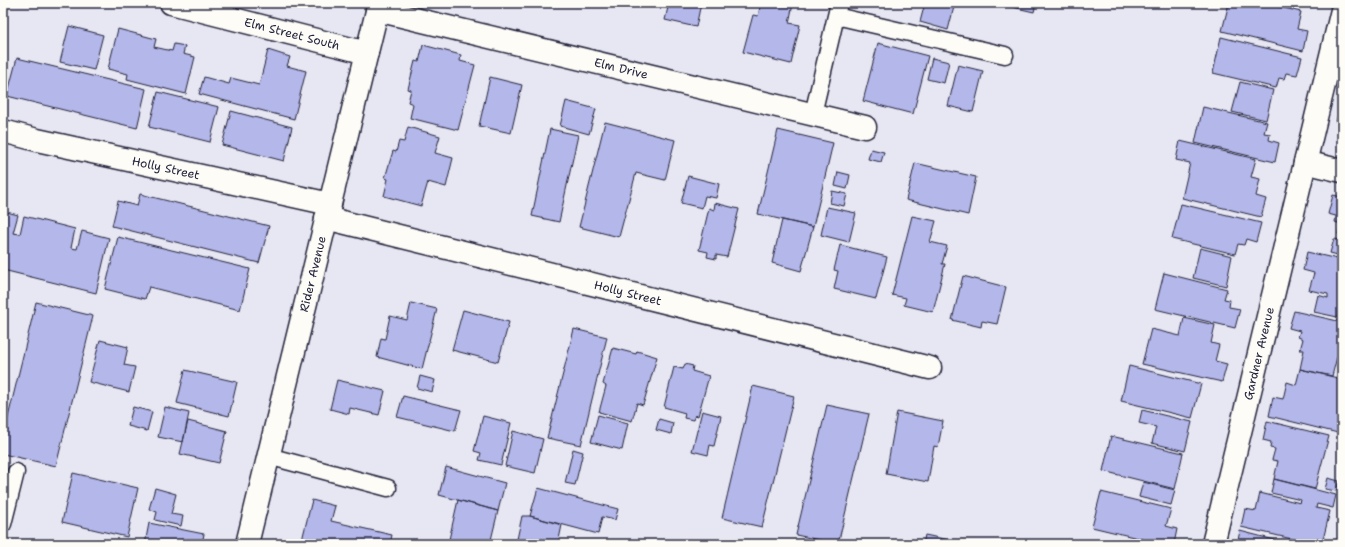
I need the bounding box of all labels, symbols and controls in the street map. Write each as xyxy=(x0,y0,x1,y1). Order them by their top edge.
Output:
street label: Elm Street South xyxy=(243,14,342,54)
street label: Elm Drive xyxy=(593,54,650,83)
street label: Holly Street xyxy=(130,153,201,183)
street label: Rider Avenue xyxy=(296,234,330,314)
street label: Holly Street xyxy=(592,277,663,309)
street label: Gardner Avenue xyxy=(1240,305,1278,402)

